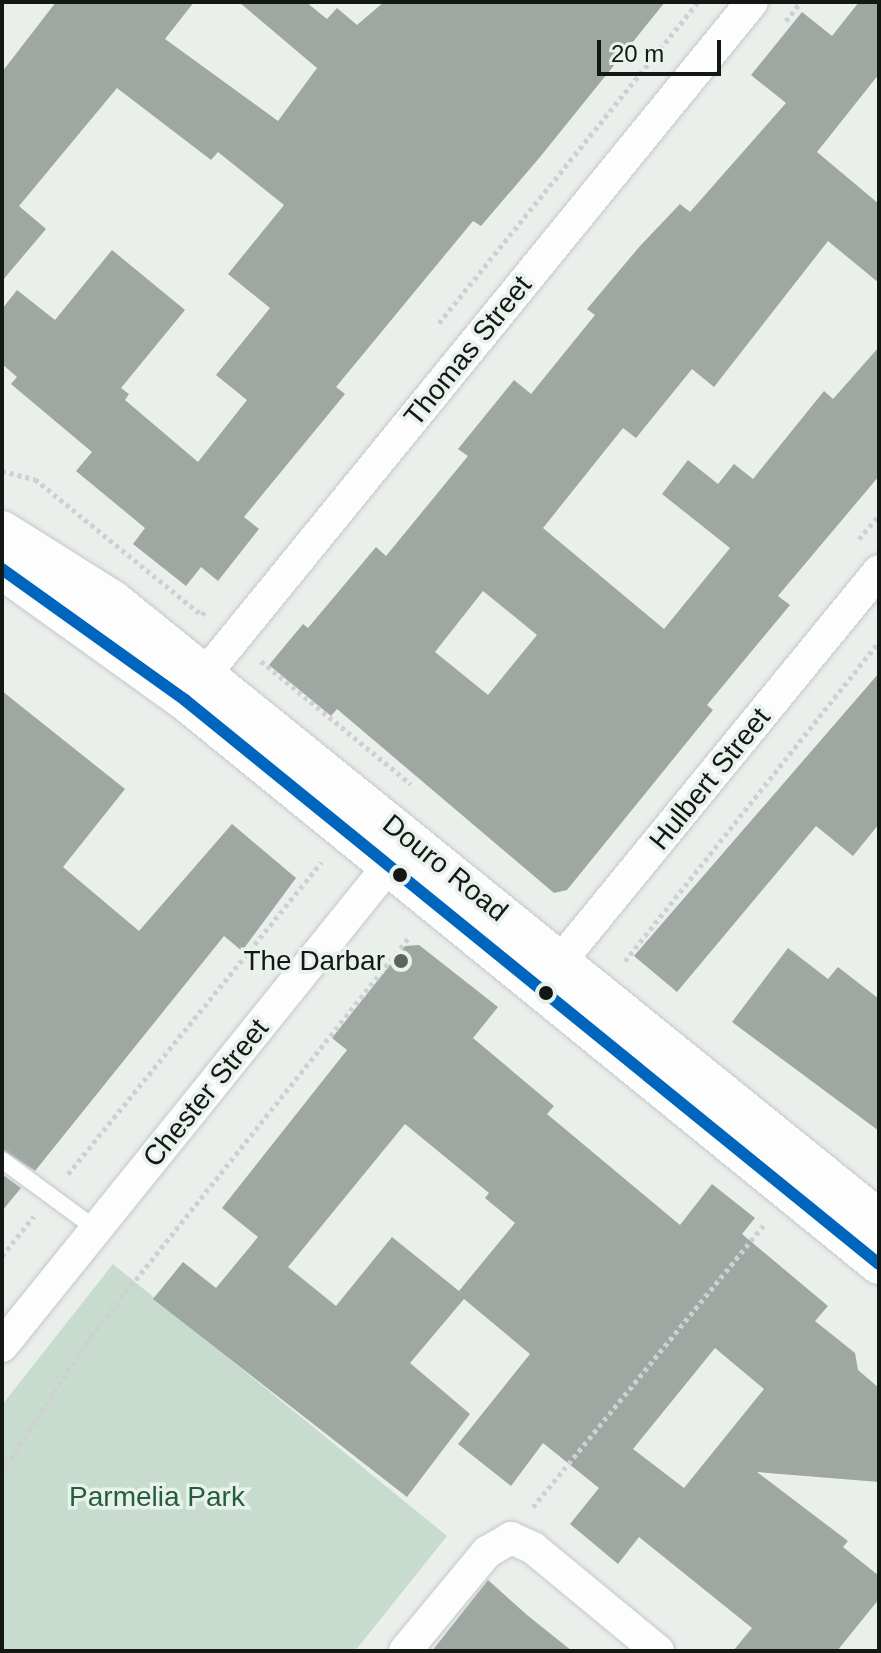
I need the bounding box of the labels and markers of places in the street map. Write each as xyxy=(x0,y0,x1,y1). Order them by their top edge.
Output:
unlabelled marker xyxy=(392,867,408,883)
place label: The Darbar xyxy=(243,944,385,978)
marker: The Darbar xyxy=(392,952,410,970)
unlabelled marker xyxy=(538,985,554,1001)

